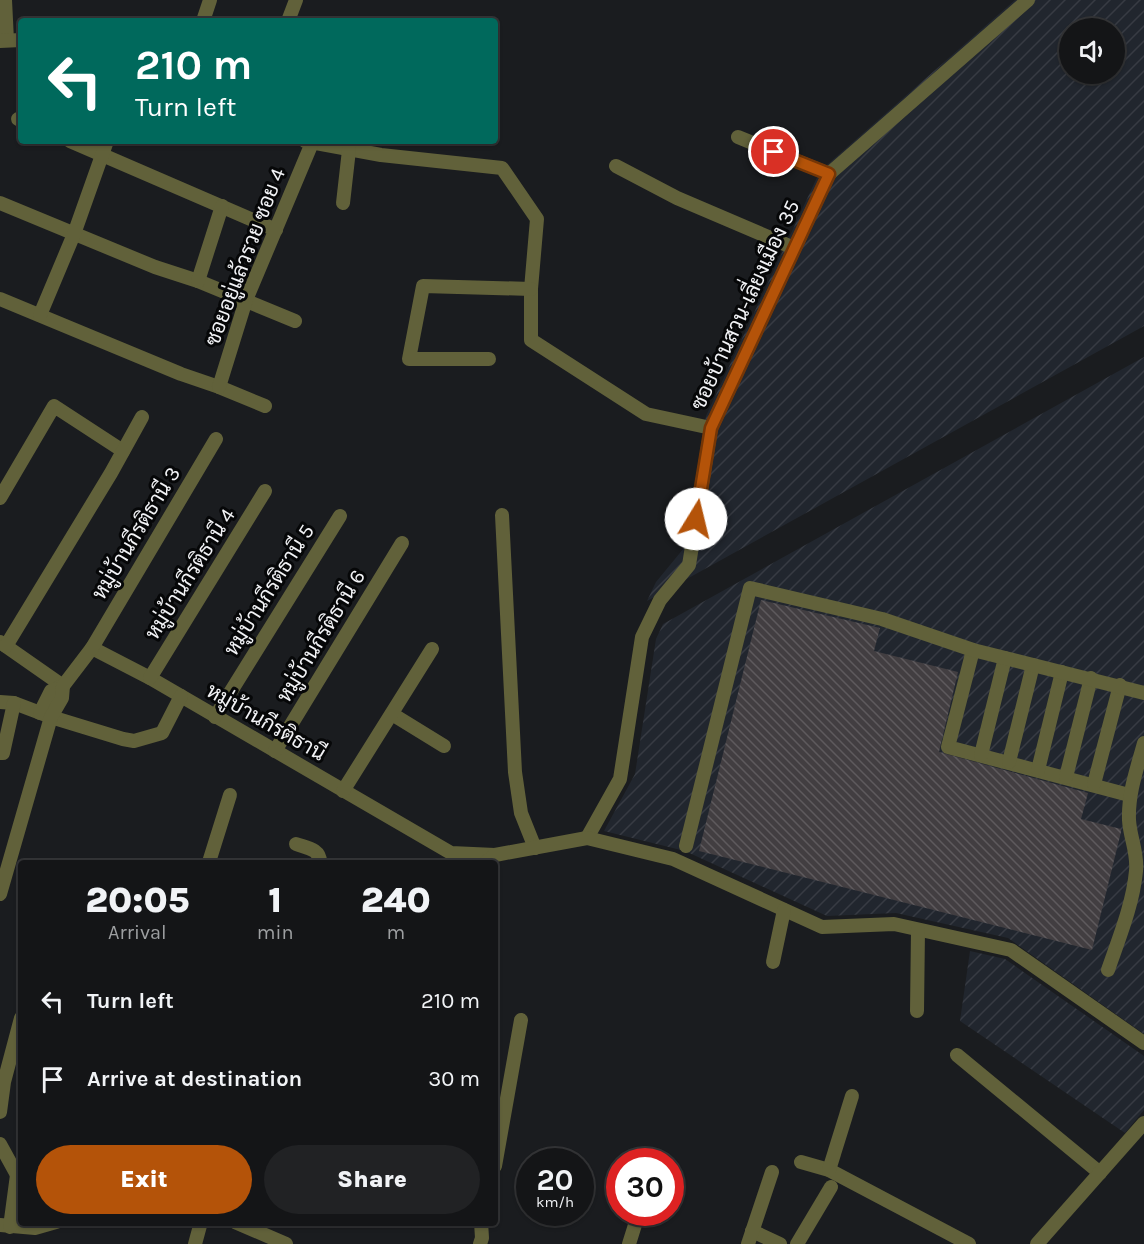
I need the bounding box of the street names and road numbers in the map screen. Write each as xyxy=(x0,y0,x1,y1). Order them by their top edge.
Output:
street label: ซอยอยู่แล้วรวย ซอย 4 xyxy=(200,164,293,350)
street label: ซอยบ้านสวน-เลี่ยงเมือง 35 xyxy=(679,193,804,414)
street label: หมู่บ้านกีรติธานี 3 xyxy=(86,462,188,605)
street label: หมู่บ้านกีรติธานี 4 xyxy=(139,503,243,646)
street label: หมู่บ้านกีรติธานี 5 xyxy=(218,519,322,662)
street label: หมู่บ้านกีรติธานี 6 xyxy=(271,565,373,708)
street label: หมู่บ้านกีรติธานี xyxy=(201,677,330,768)

